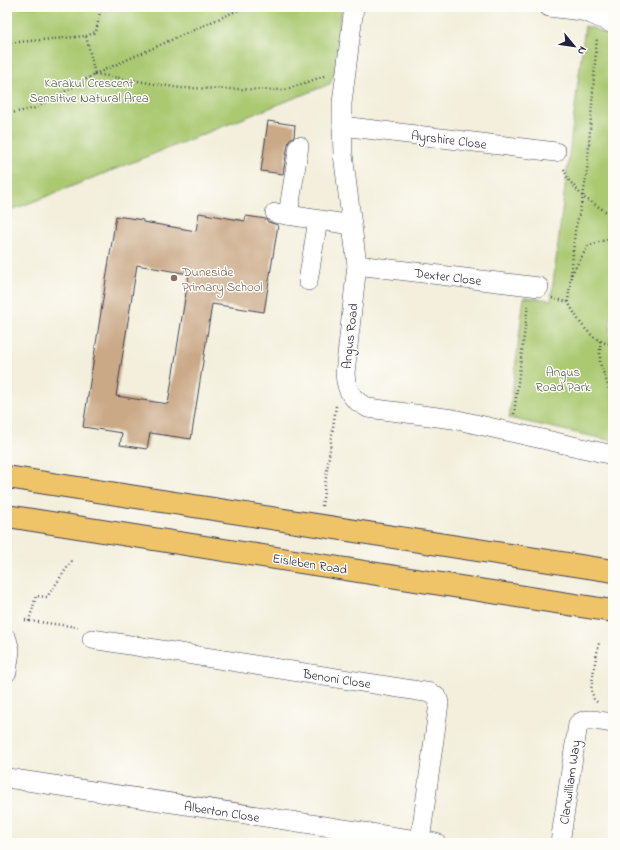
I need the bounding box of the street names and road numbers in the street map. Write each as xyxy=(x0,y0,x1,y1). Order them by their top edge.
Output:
street label: Ayrshire Close xyxy=(410,126,488,156)
street label: Dexter Close xyxy=(412,264,482,291)
street label: Angus Road xyxy=(338,302,364,370)
street label: Eisleben Road xyxy=(271,549,349,580)
street label: Benoni Close xyxy=(301,665,372,694)
street label: Clanwilliam Way xyxy=(555,739,587,826)
street label: Alberton Close xyxy=(183,797,261,828)

